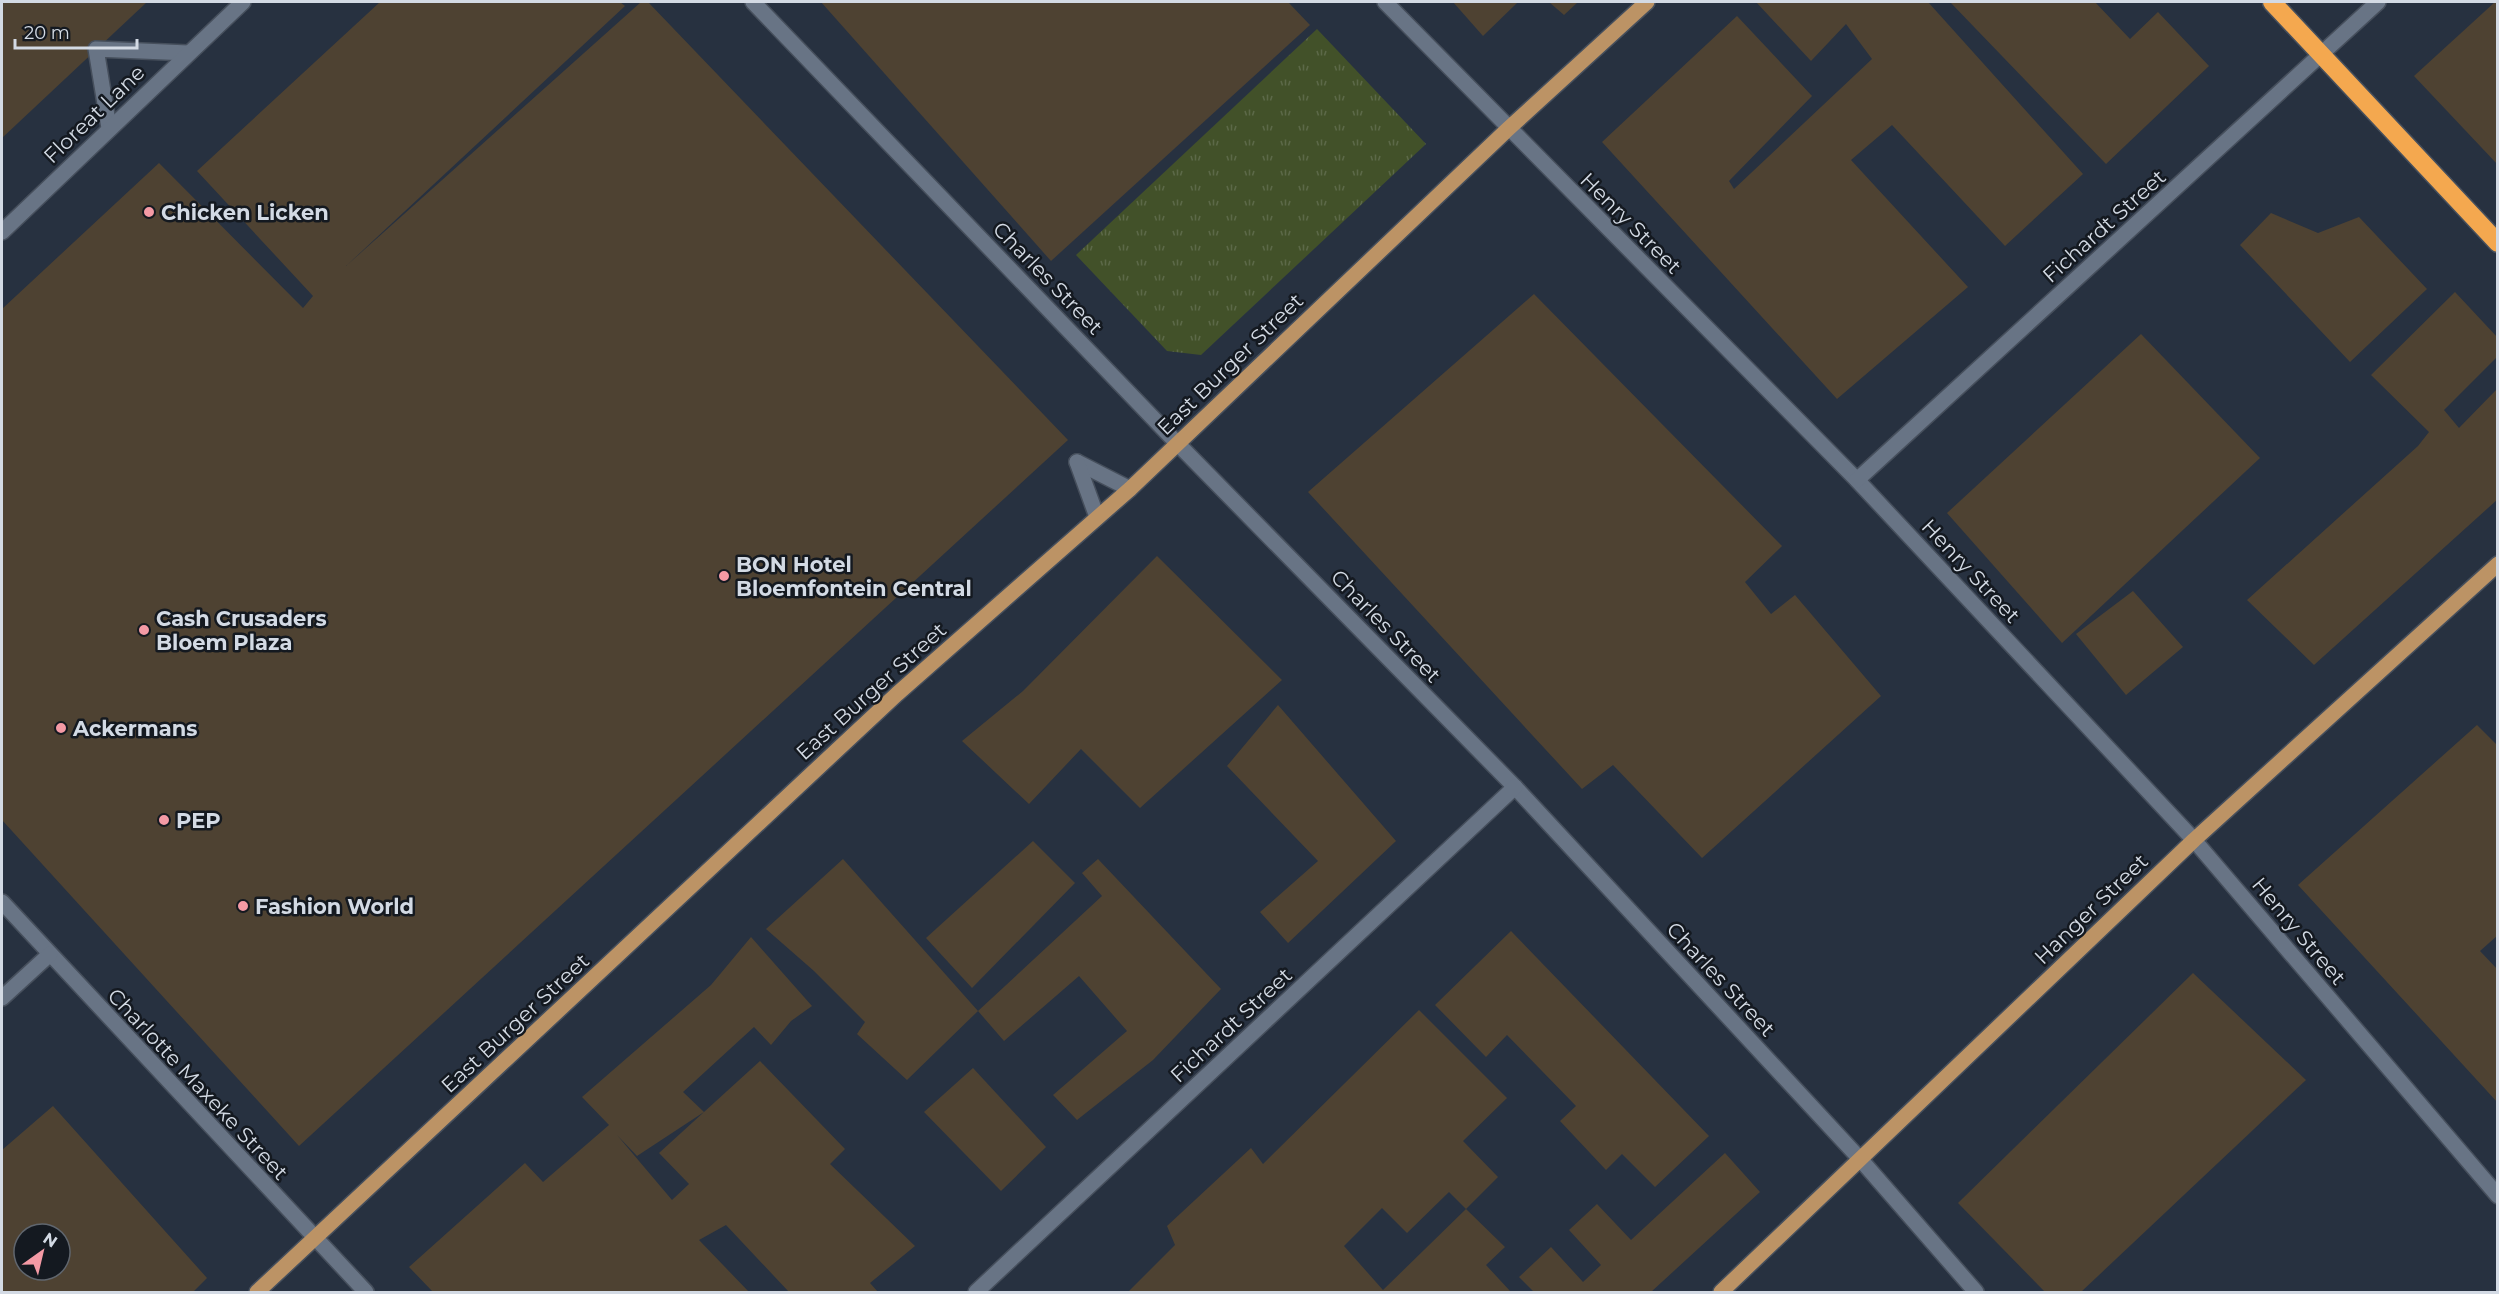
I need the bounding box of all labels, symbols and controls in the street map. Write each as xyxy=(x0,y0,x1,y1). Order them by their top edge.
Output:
scale bar xyxy=(15,12,136,50)
text: 20 m xyxy=(24,22,70,44)
street label: Floreat Lane xyxy=(38,60,150,168)
street label: Fichardt Street xyxy=(2037,164,2171,288)
street label: Henry Street xyxy=(1575,167,1687,279)
place label: Chicken Licken xyxy=(161,200,329,225)
marker: Chicken Licken xyxy=(142,205,156,219)
street label: Charles Street xyxy=(988,216,1108,340)
street label: East Burger Street xyxy=(1152,288,1308,440)
street label: Henry Street xyxy=(1917,514,2025,628)
place label: BON Hotel Bloemfontein Central xyxy=(736,552,972,601)
street label: Charles Street xyxy=(1326,564,1446,688)
marker: BON Hotel Bloemfontein Central xyxy=(717,569,731,583)
place label: Cash Crusaders Bloem Plaza xyxy=(156,606,327,655)
street label: East Burger Street xyxy=(791,617,951,765)
marker: Cash Crusaders Bloem Plaza xyxy=(137,623,151,637)
place label: Ackermans xyxy=(72,716,197,741)
marker: Ackermans xyxy=(54,721,68,735)
place label: PEP xyxy=(176,808,221,833)
marker: PEP xyxy=(157,813,171,827)
street label: Hanger Street xyxy=(2029,849,2153,969)
street label: Henry Street xyxy=(2247,872,2351,990)
place label: Fashion World xyxy=(255,894,414,919)
marker: Fashion World xyxy=(236,899,250,913)
street label: Charles Street xyxy=(1662,917,1780,1041)
street label: East Burger Street xyxy=(436,948,594,1098)
street label: Fichardt Street xyxy=(1165,962,1297,1088)
street label: Charlotte Maxeke Street xyxy=(103,983,293,1185)
north arrow xyxy=(12,1222,72,1282)
text: N xyxy=(39,1228,61,1251)

